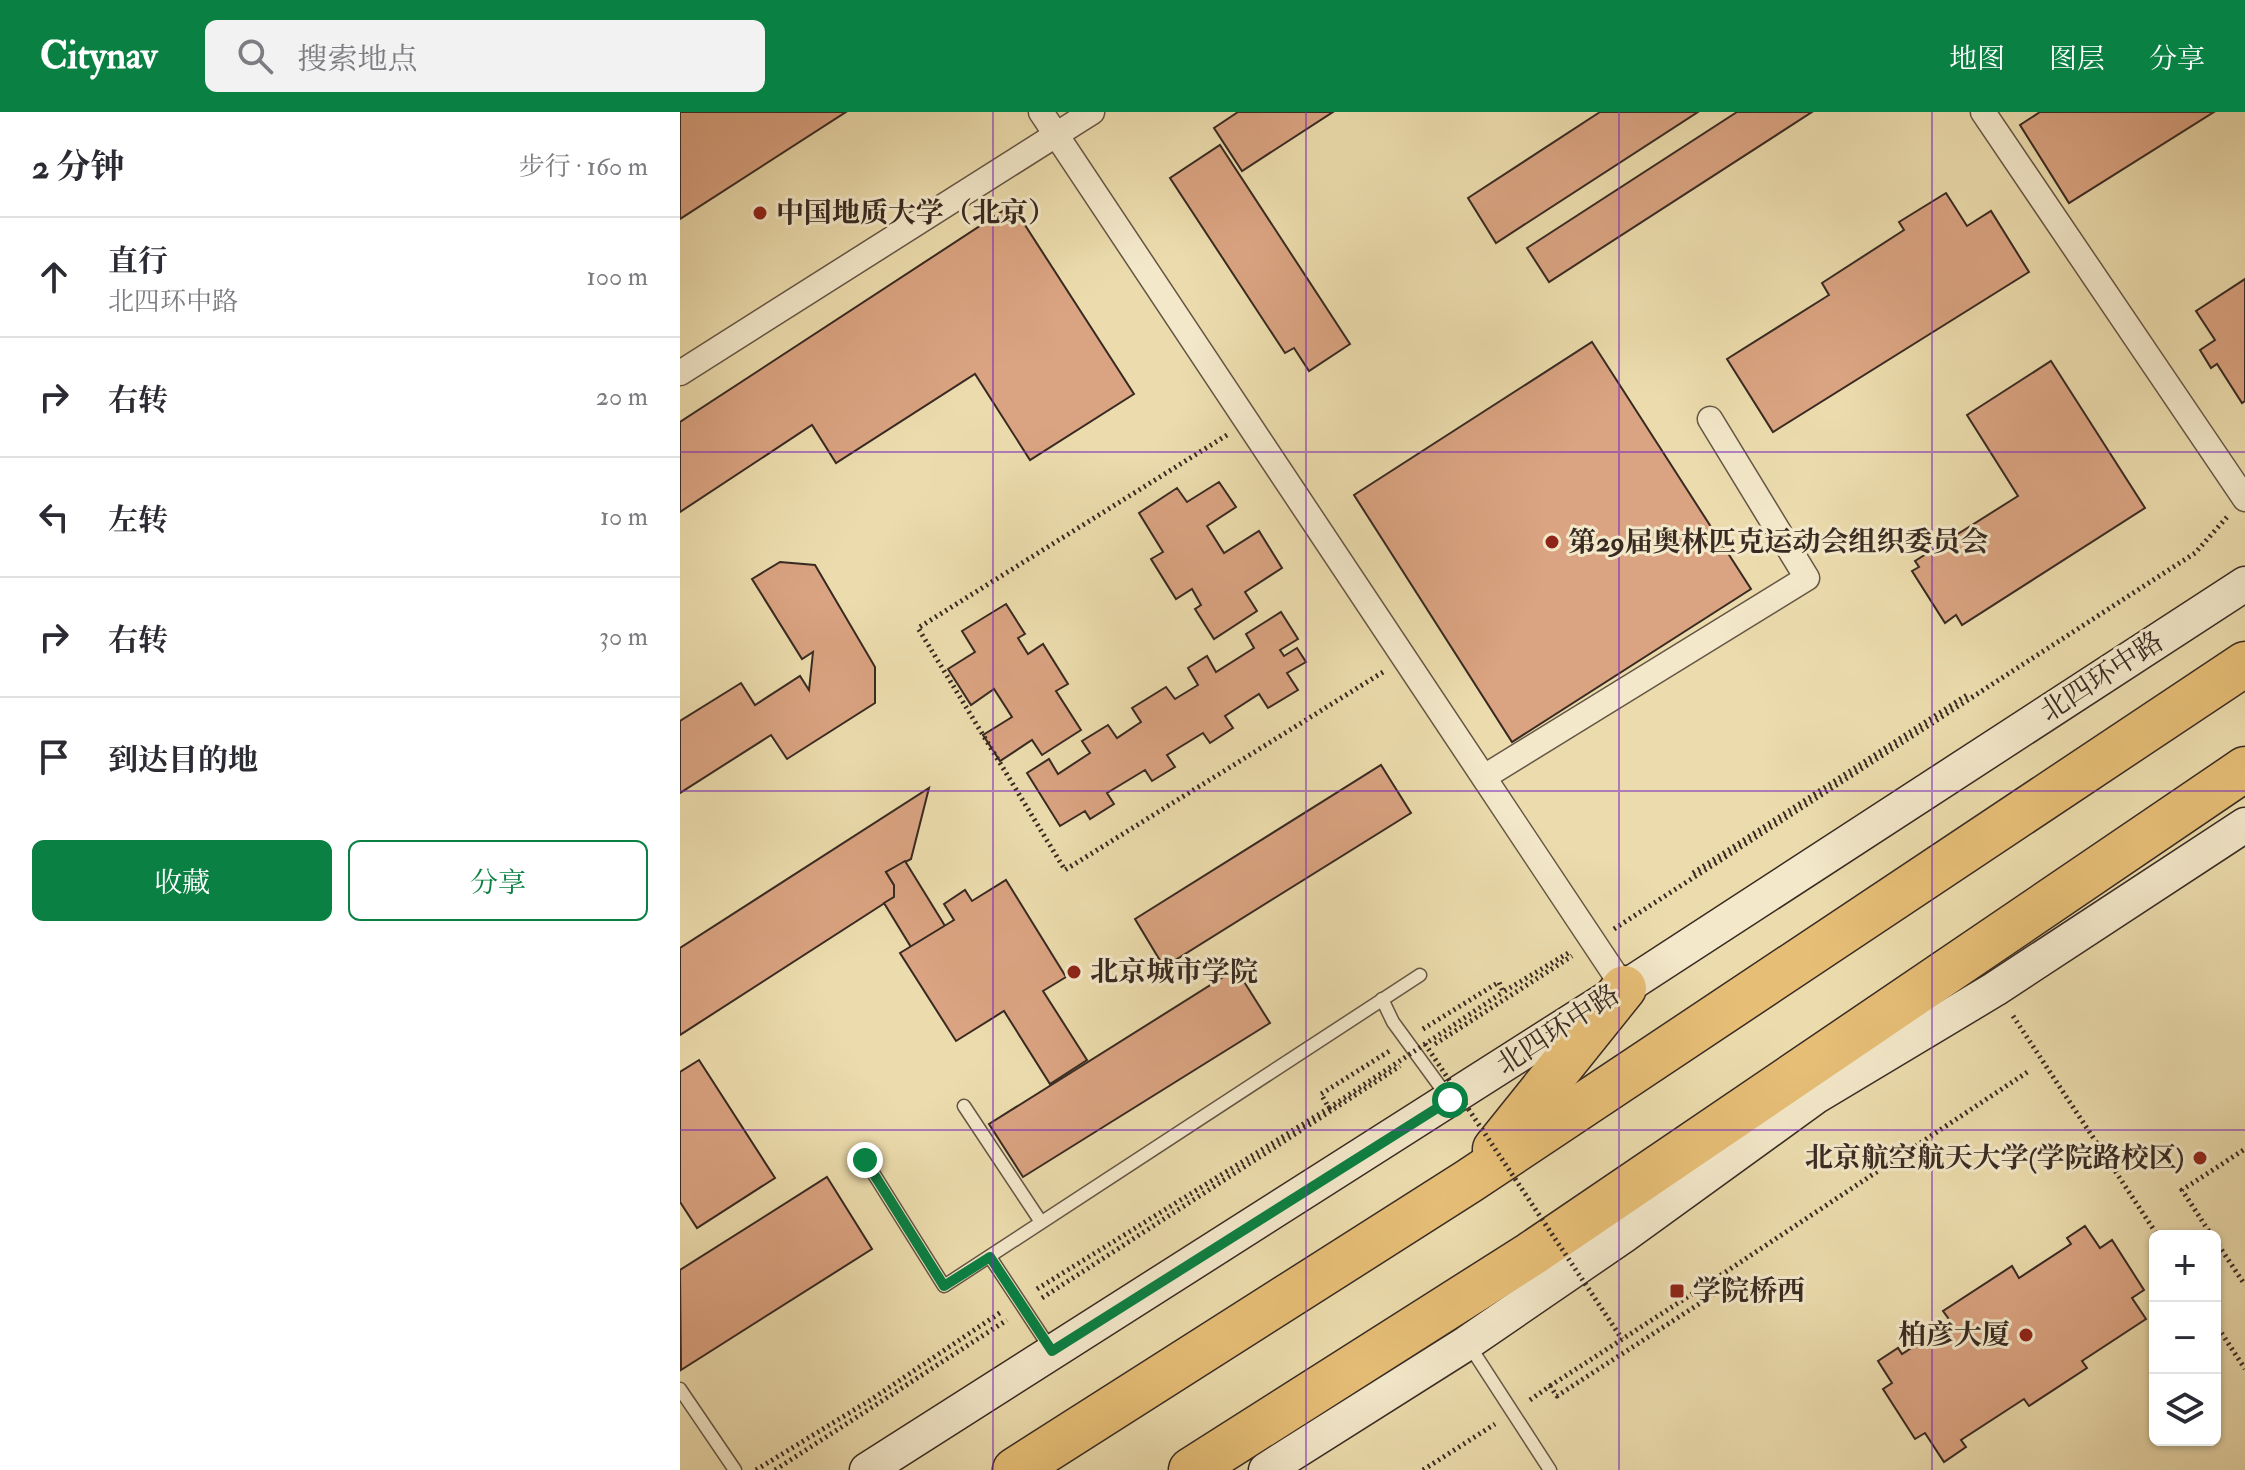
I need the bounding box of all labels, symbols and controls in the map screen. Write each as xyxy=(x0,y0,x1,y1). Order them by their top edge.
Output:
search box xyxy=(205,20,765,92)
text: Citynav xyxy=(40,32,157,80)
icon: search xyxy=(233,34,277,78)
text: 搜索地点 xyxy=(297,41,417,78)
text: 地图 xyxy=(1949,42,2005,77)
text: 图层 xyxy=(2049,42,2105,77)
text: 分享 xyxy=(2149,42,2205,77)
text: 2 分钟 xyxy=(32,146,124,189)
text: 步行 · 160 m xyxy=(519,151,648,183)
place label: 中国地质大学（北京） xyxy=(776,196,1056,231)
marker: 中国地质大学（北京） xyxy=(751,204,769,222)
text: 直行 xyxy=(108,243,168,280)
icon: ahead xyxy=(32,255,76,299)
text: 100 m xyxy=(587,261,648,293)
text: 北四环中路 xyxy=(108,286,238,318)
icon: right xyxy=(32,375,76,419)
text: 20 m xyxy=(596,381,648,413)
text: 右转 xyxy=(108,382,168,419)
icon: left xyxy=(32,495,76,539)
text: 10 m xyxy=(600,501,648,533)
text: 左转 xyxy=(108,502,168,539)
place label: 第29届奥林匹克运动会组织委员会 xyxy=(1568,525,1989,560)
marker: 第29届奥林匹克运动会组织委员会 xyxy=(1543,533,1561,551)
icon: right xyxy=(32,615,76,659)
text: 30 m xyxy=(599,621,648,653)
text: 右转 xyxy=(108,622,168,659)
street label: 北四环中路 xyxy=(2034,624,2170,730)
icon: arrive xyxy=(32,735,76,779)
text: 到达目的地 xyxy=(108,742,258,779)
button: 收藏 xyxy=(32,840,332,921)
button: 分享 xyxy=(348,840,648,921)
place label: 北京城市学院 xyxy=(1090,955,1258,990)
marker: 北京城市学院 xyxy=(1065,963,1083,981)
street label: 北四环中路 xyxy=(1490,977,1626,1083)
route start xyxy=(1432,1082,1468,1118)
place label: 北京航空航天大学(学院路校区) xyxy=(1805,1141,2184,1176)
route end xyxy=(847,1142,883,1178)
marker: 北京航空航天大学(学院路校区) xyxy=(2191,1149,2209,1167)
map controls xyxy=(2149,1230,2221,1446)
button: + xyxy=(2149,1230,2221,1302)
place label: 学院桥西 xyxy=(1693,1274,1805,1309)
marker: 学院桥西 xyxy=(1668,1282,1686,1300)
button: − xyxy=(2149,1302,2221,1374)
place label: 柏彦大厦 xyxy=(1898,1318,2010,1353)
marker: 柏彦大厦 xyxy=(2017,1326,2035,1344)
button: layers xyxy=(2149,1374,2221,1446)

